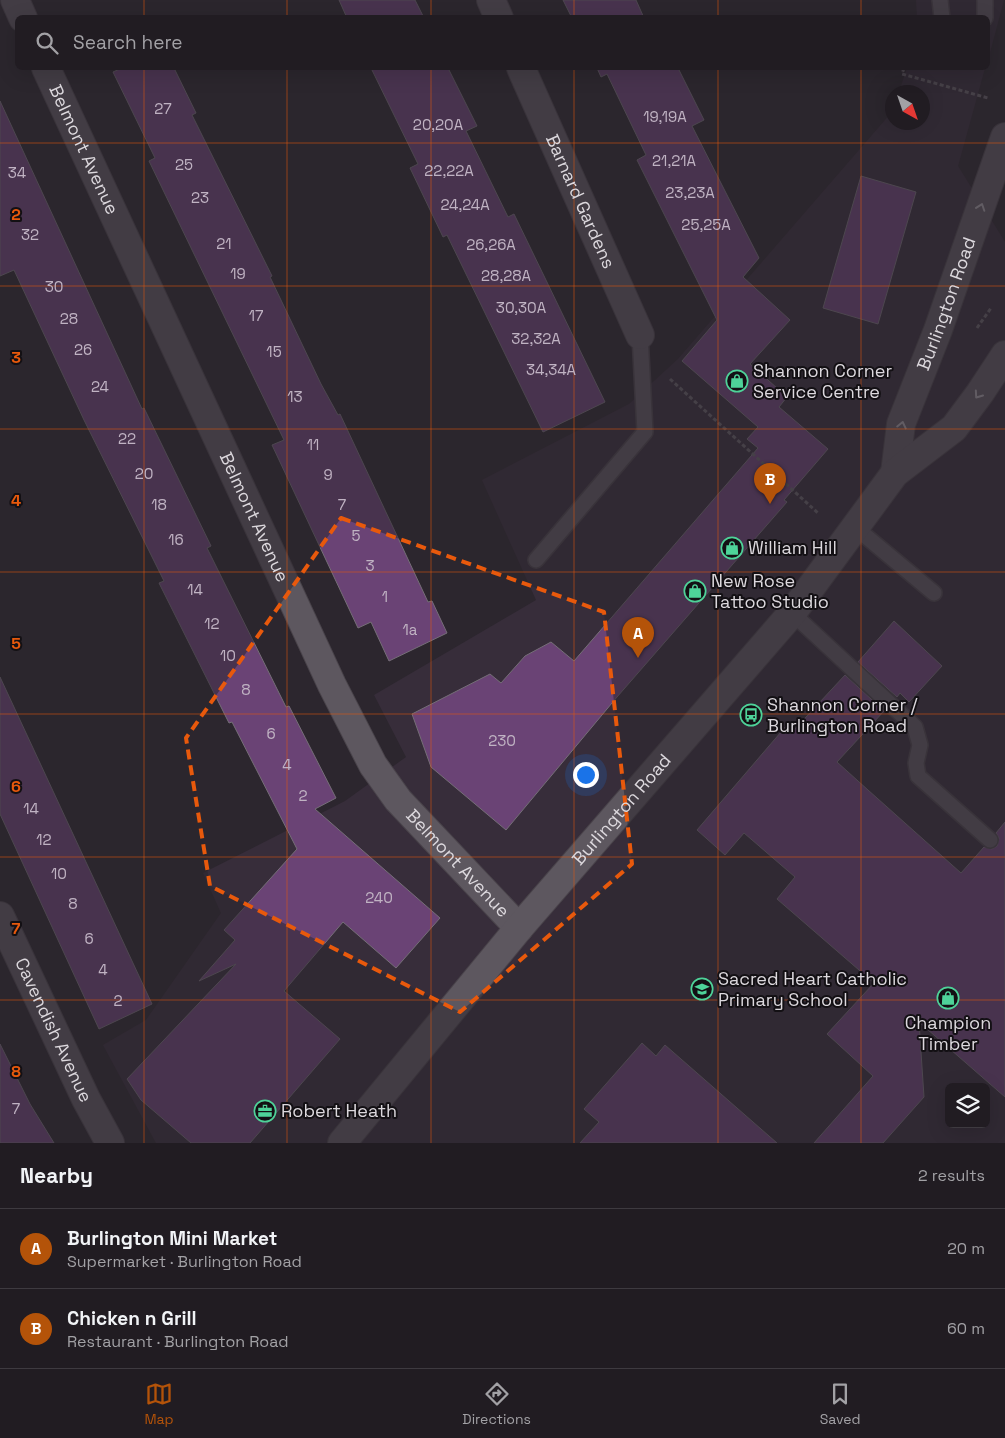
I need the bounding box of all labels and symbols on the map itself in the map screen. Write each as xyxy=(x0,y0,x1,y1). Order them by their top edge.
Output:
street label: Belmont Avenue xyxy=(44,81,124,218)
north arrow xyxy=(885,85,930,130)
house number: 27 xyxy=(154,99,172,118)
house number: 19,19A xyxy=(643,107,687,126)
house number: 20,20A xyxy=(413,115,464,134)
street label: Barnard Gardens xyxy=(541,130,621,272)
house number: 21,21A xyxy=(652,151,696,170)
house number: 25 xyxy=(175,155,193,174)
house number: 22,22A xyxy=(424,161,474,180)
house number: 34 xyxy=(8,163,26,182)
house number: 23,23A xyxy=(665,183,715,202)
house number: 23 xyxy=(191,188,209,207)
house number: 24,24A xyxy=(440,195,490,214)
one-way arrow xyxy=(975,203,985,211)
text: 2 xyxy=(11,204,21,225)
house number: 25,25A xyxy=(681,215,731,234)
house number: 32 xyxy=(21,225,39,244)
house number: 21 xyxy=(216,234,232,253)
street label: Burlington Road xyxy=(911,234,980,374)
house number: 26,26A xyxy=(466,235,516,254)
house number: 19 xyxy=(230,264,246,283)
house number: 28,28A xyxy=(481,266,532,285)
house number: 30 xyxy=(45,277,63,296)
house number: 30,30A xyxy=(496,298,547,317)
house number: 17 xyxy=(249,306,263,325)
house number: 28 xyxy=(60,309,78,328)
house number: 32,32A xyxy=(511,329,561,348)
house number: 26 xyxy=(74,340,92,359)
house number: 15 xyxy=(266,342,282,361)
text: 3 xyxy=(11,347,21,368)
place label: Shannon Corner Service Centre xyxy=(753,359,892,403)
house number: 34,34A xyxy=(526,360,577,379)
shop icon: Shannon Corner Service Centre xyxy=(725,369,749,393)
house number: 24 xyxy=(91,377,109,396)
house number: 13 xyxy=(287,387,303,406)
one-way arrow xyxy=(975,390,985,399)
one-way arrow xyxy=(896,421,907,430)
house number: 22 xyxy=(118,429,136,448)
house number: 11 xyxy=(307,435,319,454)
street label: Belmont Avenue xyxy=(215,448,295,586)
pin: B xyxy=(754,463,786,504)
house number: 20 xyxy=(135,464,153,483)
house number: 9 xyxy=(323,465,333,484)
text: 4 xyxy=(11,490,21,511)
house number: 18 xyxy=(151,495,167,514)
house number: 7 xyxy=(338,495,346,514)
house number: 5 xyxy=(352,526,361,545)
house number: 16 xyxy=(168,530,184,549)
shop icon: William Hill xyxy=(720,536,744,560)
place label: William Hill xyxy=(748,536,837,559)
house number: 3 xyxy=(365,556,375,575)
place label: New Rose Tattoo Studio xyxy=(711,569,829,613)
shop icon: New Rose Tattoo Studio xyxy=(683,579,707,603)
house number: 14 xyxy=(187,580,203,599)
house number: 1 xyxy=(382,587,388,606)
house number: 12 xyxy=(204,614,220,633)
pin: A xyxy=(622,617,654,658)
house number: 1a xyxy=(403,620,418,639)
text: 5 xyxy=(11,633,21,654)
house number: 10 xyxy=(220,646,236,665)
house number: 8 xyxy=(241,680,251,699)
place label: Shannon Corner / Burlington Road xyxy=(767,693,918,737)
bus stop icon: Shannon Corner / Burlington Road xyxy=(739,703,763,727)
house number: 6 xyxy=(266,724,276,743)
house number: 230 xyxy=(488,731,516,750)
street label: Burlington Road xyxy=(567,749,676,870)
house number: 4 xyxy=(282,755,292,774)
your location xyxy=(573,762,599,788)
text: 6 xyxy=(11,776,21,797)
house number: 2 xyxy=(298,786,308,805)
house number: 14 xyxy=(23,799,39,818)
street label: Belmont Avenue xyxy=(401,804,515,922)
house number: 12 xyxy=(36,830,52,849)
house number: 10 xyxy=(51,864,67,883)
house number: 240 xyxy=(365,888,393,907)
house number: 8 xyxy=(68,894,78,913)
text: 7 xyxy=(12,918,21,939)
house number: 6 xyxy=(84,929,94,948)
street label: Cavendish Avenue xyxy=(10,954,98,1106)
house number: 4 xyxy=(98,960,108,979)
place label: Sacred Heart Catholic Primary School xyxy=(718,967,907,1011)
school or university icon: Sacred Heart Catholic Primary School xyxy=(690,977,714,1001)
shop icon: Champion Timber xyxy=(936,986,960,1010)
house number: 2 xyxy=(113,991,123,1010)
place label: Champion Timber xyxy=(905,1011,991,1055)
text: 8 xyxy=(11,1061,21,1082)
house number: 7 xyxy=(12,1099,20,1118)
office icon: Robert Heath xyxy=(253,1099,277,1123)
place label: Robert Heath xyxy=(281,1099,397,1122)

